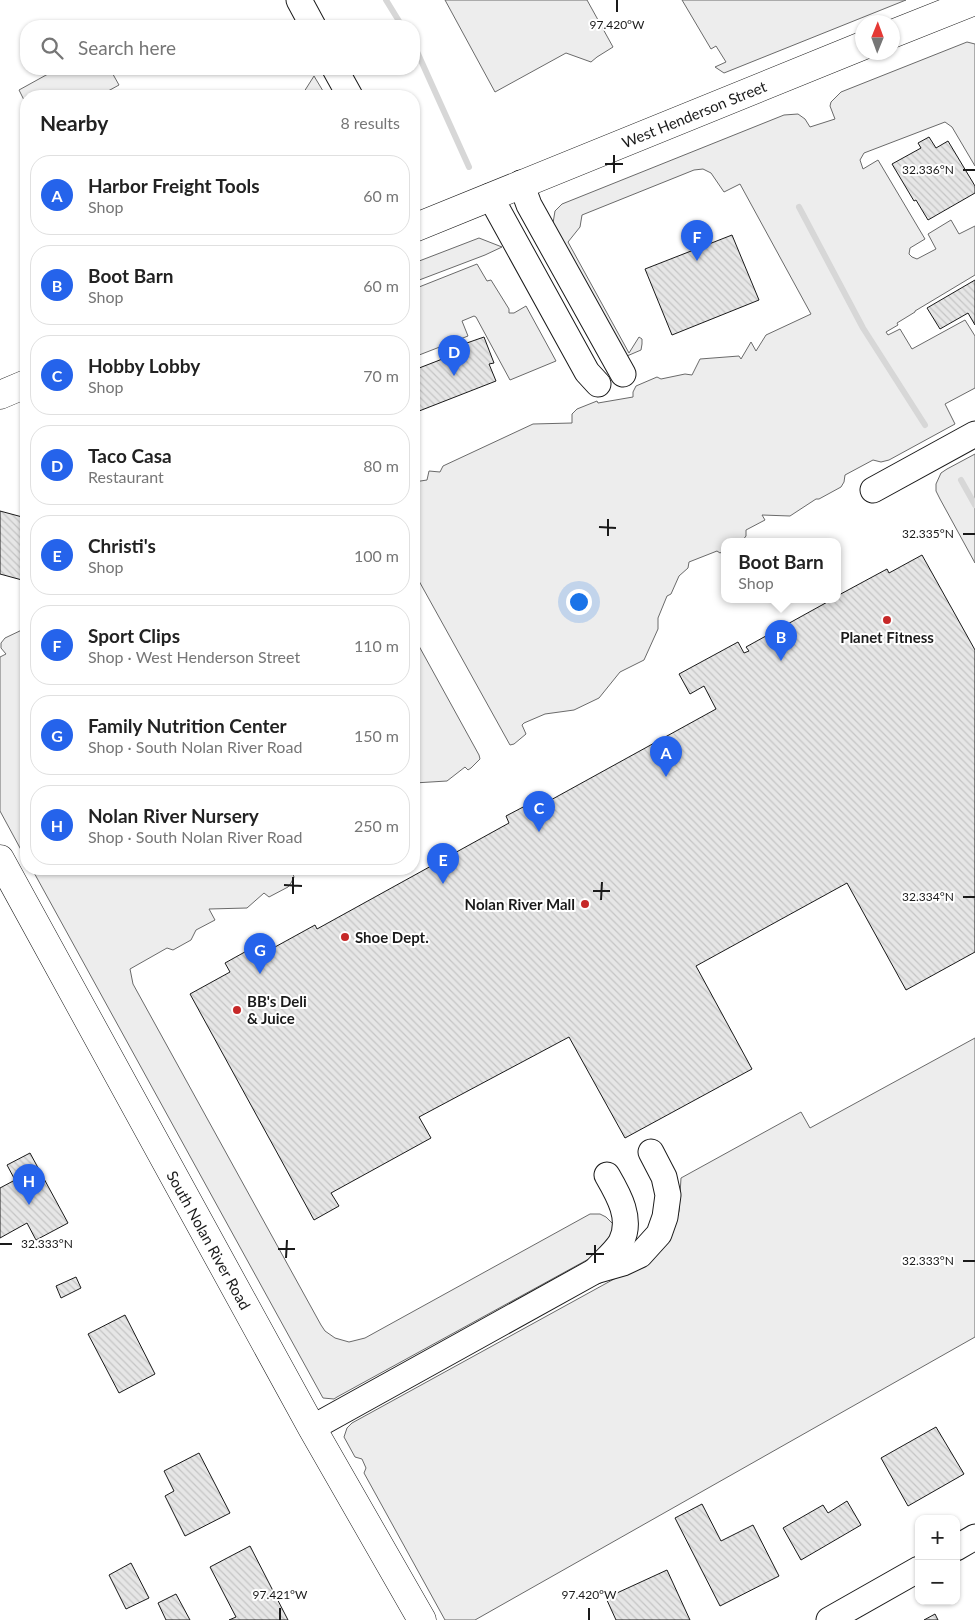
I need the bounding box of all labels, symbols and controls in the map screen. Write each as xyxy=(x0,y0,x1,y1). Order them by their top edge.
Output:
north arrow xyxy=(855,15,900,60)
text: 97.420°W xyxy=(589,17,645,32)
search box xyxy=(20,20,420,75)
icon: search xyxy=(38,34,66,62)
text: Search here xyxy=(78,36,176,59)
street label: West Henderson Street xyxy=(619,77,769,151)
text: Nearby xyxy=(40,110,108,135)
text: 8 results xyxy=(340,113,400,132)
text: 32.336°N xyxy=(902,162,954,177)
text: Harbor Freight Tools xyxy=(88,174,260,197)
text: A xyxy=(51,186,63,205)
text: 60 m xyxy=(363,186,399,205)
text: Shop xyxy=(88,197,124,216)
pin: F xyxy=(681,220,713,261)
text: Boot Barn xyxy=(88,264,174,287)
text: B xyxy=(52,276,62,295)
text: 60 m xyxy=(363,276,399,295)
text: Shop xyxy=(88,287,124,306)
pin: D xyxy=(438,335,470,376)
text: Hobby Lobby xyxy=(88,354,200,377)
text: C xyxy=(52,366,62,385)
text: 70 m xyxy=(363,366,399,385)
text: Shop xyxy=(88,377,124,396)
text: Taco Casa xyxy=(88,444,172,467)
text: D xyxy=(51,456,63,475)
text: 80 m xyxy=(363,456,399,475)
text: Restaurant xyxy=(88,467,164,486)
text: 32.335°N xyxy=(902,526,954,541)
text: Christi's xyxy=(88,534,156,557)
popup xyxy=(721,538,841,603)
text: E xyxy=(52,546,62,565)
text: 100 m xyxy=(354,546,399,565)
text: Boot Barn xyxy=(738,550,824,573)
text: Shop xyxy=(88,557,124,576)
text: Shop xyxy=(738,573,774,592)
your location xyxy=(566,589,592,615)
marker: Planet Fitness xyxy=(881,614,893,626)
pin: B xyxy=(765,620,797,661)
text: Sport Clips xyxy=(88,624,180,647)
place label: Planet Fitness xyxy=(840,628,934,646)
text: F xyxy=(52,636,62,655)
text: 110 m xyxy=(354,636,399,655)
text: Shop · West Henderson Street xyxy=(88,647,300,666)
text: Family Nutrition Center xyxy=(88,714,287,737)
text: G xyxy=(51,726,63,745)
text: 150 m xyxy=(354,726,399,745)
pin: A xyxy=(650,736,682,777)
text: Shop · South Nolan River Road xyxy=(88,737,302,756)
pin: C xyxy=(523,791,555,832)
text: Nolan River Nursery xyxy=(88,804,259,827)
text: H xyxy=(51,816,63,835)
text: 250 m xyxy=(354,816,399,835)
text: Shop · South Nolan River Road xyxy=(88,827,302,846)
pin: E xyxy=(427,843,459,884)
text: 32.334°N xyxy=(902,889,954,904)
place label: Nolan River Mall xyxy=(465,895,575,913)
marker: Nolan River Mall xyxy=(579,898,591,910)
place label: Shoe Dept. xyxy=(355,928,429,946)
marker: Shoe Dept. xyxy=(339,931,351,943)
pin: G xyxy=(244,933,276,974)
place label: BB's Deli & Juice xyxy=(247,992,307,1027)
marker: BB's Deli & Juice xyxy=(231,1004,243,1016)
pin: H xyxy=(13,1164,45,1205)
street label: South Nolan River Road xyxy=(163,1167,255,1313)
text: 32.333°N xyxy=(21,1236,73,1251)
text: 32.333°N xyxy=(902,1253,954,1268)
map controls xyxy=(915,1515,960,1605)
button: + xyxy=(915,1515,960,1560)
button: − xyxy=(915,1560,960,1605)
text: 97.421°W xyxy=(252,1587,308,1602)
text: 97.420°W xyxy=(561,1587,617,1602)

